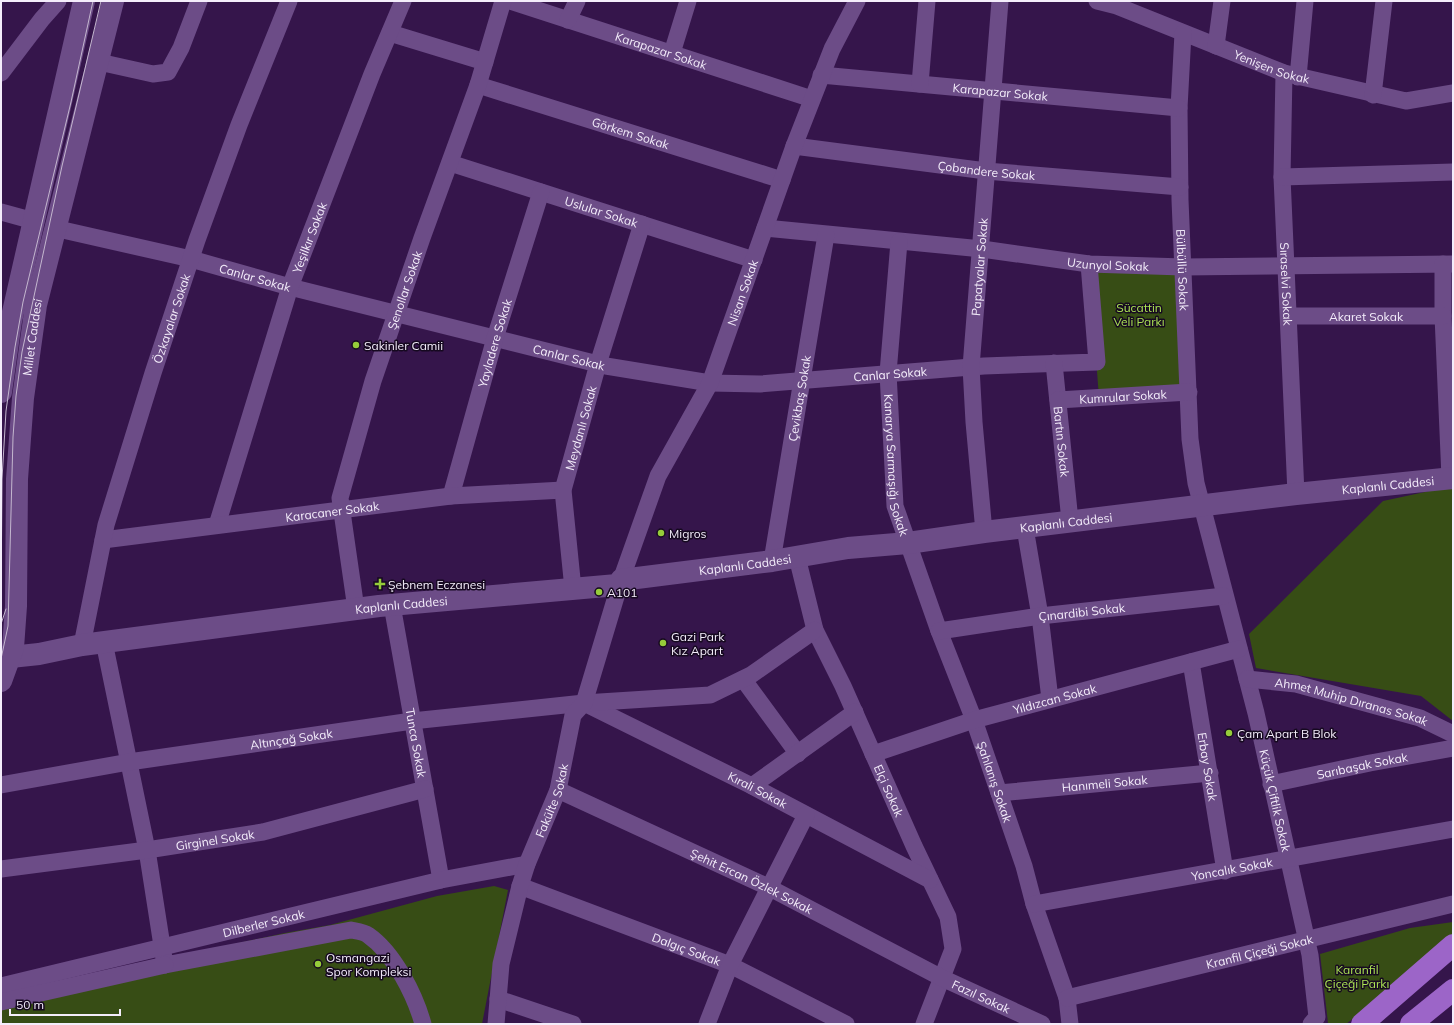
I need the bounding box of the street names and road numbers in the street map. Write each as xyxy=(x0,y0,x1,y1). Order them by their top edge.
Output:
street label: Karapazar Sokak xyxy=(614,28,710,72)
street label: Yenişen Sokak xyxy=(1231,46,1312,86)
street label: Karapazar Sokak xyxy=(952,80,1049,103)
street label: Görkem Sokak xyxy=(590,114,672,152)
street label: Çobandere Sokak xyxy=(937,157,1036,183)
street label: Uslular Sokak xyxy=(563,193,641,230)
street label: Yeşilkır Sokak xyxy=(288,199,330,276)
street label: Papatyalar Sokak xyxy=(968,216,990,316)
street label: Bülbüllü Sokak xyxy=(1174,229,1192,312)
street label: Sıraselvi Sokak xyxy=(1277,242,1296,327)
street label: Şenollar Sokak xyxy=(384,248,425,331)
street label: Uzunyol Sokak xyxy=(1066,254,1150,273)
street label: Nisan Sokak xyxy=(723,257,761,328)
street label: Canlar Sokak xyxy=(218,260,293,295)
street label: Özkayalar Sokak xyxy=(149,271,193,365)
street label: Yayladere Sokak xyxy=(474,296,515,390)
street label: Millet Caddesi xyxy=(19,297,45,377)
street label: Akaret Sokak xyxy=(1329,309,1404,324)
street label: Canlar Sokak xyxy=(532,341,607,373)
street label: Çevikbaş Sokak xyxy=(784,353,814,442)
street label: Canlar Sokak xyxy=(853,363,928,384)
street label: Meydanlı Sokak xyxy=(561,383,599,472)
street label: Kumrular Sokak xyxy=(1079,386,1168,406)
street label: Kanarya Sarmaşığı Sokak xyxy=(882,394,913,538)
street label: Bartın Sokak xyxy=(1051,405,1073,479)
street label: Kaplanlı Caddesi xyxy=(1341,472,1435,497)
street label: Karacaner Sokak xyxy=(284,498,381,524)
street label: Kaplanlı Caddesi xyxy=(1019,509,1113,535)
street label: Kaplanlı Caddesi xyxy=(698,550,792,578)
street label: Kaplanlı Caddesi xyxy=(354,592,448,617)
street label: Çınardibi Sokak xyxy=(1038,599,1126,624)
street label: Ahmet Muhip Dıranas Sokak xyxy=(1274,674,1431,729)
street label: Yıldızcan Sokak xyxy=(1010,680,1099,717)
street label: Tunca Sokak xyxy=(403,707,430,780)
street label: Altınçağ Sokak xyxy=(249,725,334,752)
street label: Erbay Sokak xyxy=(1195,731,1221,803)
street label: Şahlanış Sokak xyxy=(974,739,1016,825)
street label: Küçük Çiftlik Sokak xyxy=(1257,748,1294,854)
street label: Sarıbaşak Sokak xyxy=(1315,749,1410,782)
street label: Fakülte Sokak xyxy=(532,761,571,839)
street label: Elçi Sokak xyxy=(871,762,908,820)
street label: Kırali Sokak xyxy=(726,768,791,811)
street label: Hanımeli Sokak xyxy=(1061,771,1149,795)
street label: Girginel Sokak xyxy=(175,826,256,853)
street label: Şehit Ercan Özlek Sokak xyxy=(688,845,816,917)
street label: Yoncalık Sokak xyxy=(1189,854,1274,883)
street label: Dilberler Sokak xyxy=(221,906,307,940)
street label: Dalgıç Sokak xyxy=(650,929,724,969)
street label: Kranfil Çiçeği Sokak xyxy=(1204,931,1315,971)
street label: Fazıl Sokak xyxy=(950,976,1014,1016)

